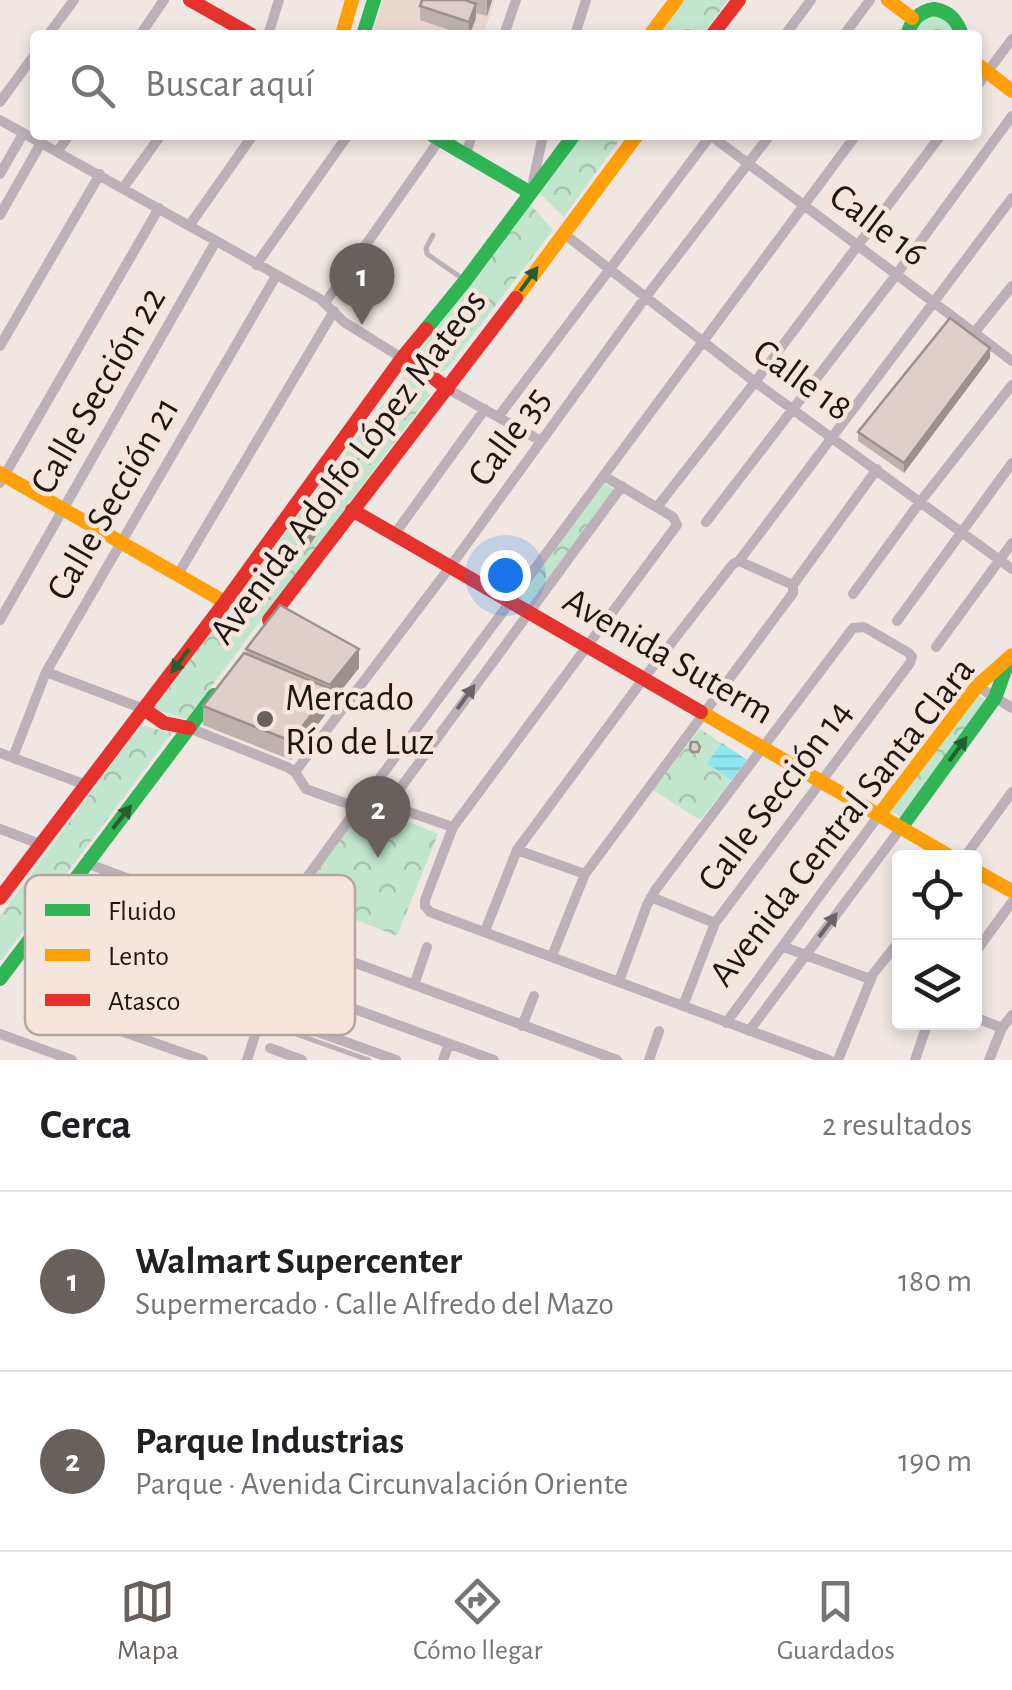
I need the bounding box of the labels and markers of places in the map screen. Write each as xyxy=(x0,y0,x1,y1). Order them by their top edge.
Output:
pin: 1 xyxy=(330,242,394,325)
place label: Mercado Río de Luz xyxy=(285,680,435,762)
marker: Mercado Río de Luz xyxy=(254,708,276,730)
pin: 2 xyxy=(346,776,410,858)

